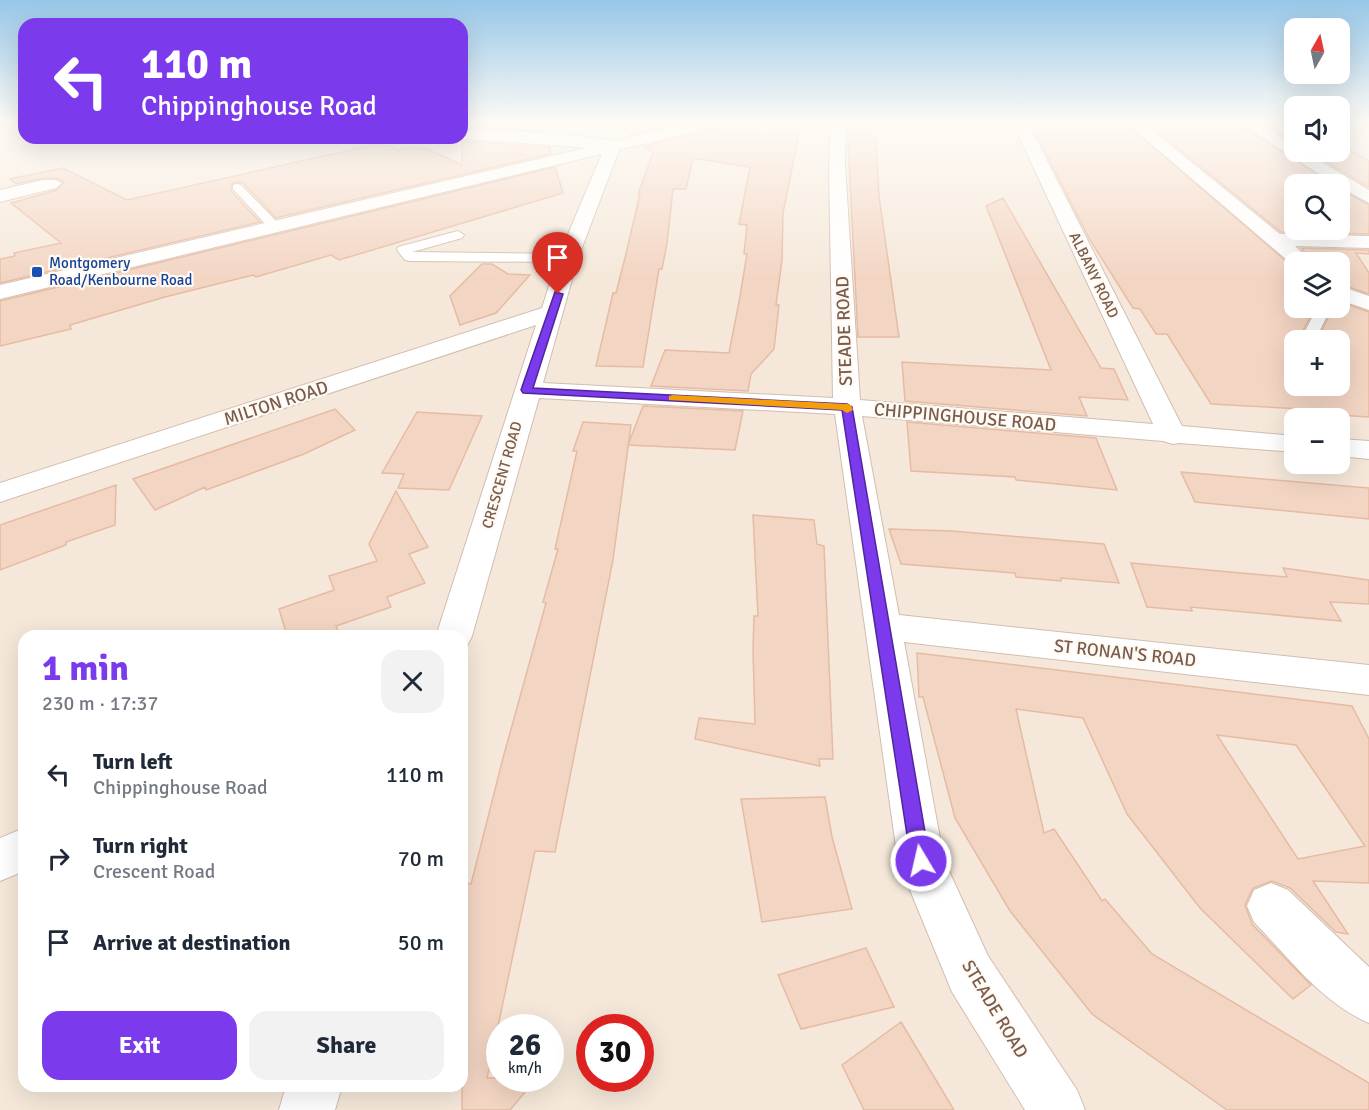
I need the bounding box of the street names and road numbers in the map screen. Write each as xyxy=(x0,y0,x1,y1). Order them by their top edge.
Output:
street label: ALBANY ROAD xyxy=(1065,229,1123,321)
street label: STEADE ROAD xyxy=(831,276,857,386)
street label: MILTON ROAD xyxy=(221,376,331,430)
street label: CHIPPINGHOUSE ROAD xyxy=(873,398,1057,436)
street label: CRESCENT ROAD xyxy=(478,419,526,531)
street label: ST RONAN'S ROAD xyxy=(1053,635,1197,671)
street label: STEADE ROAD xyxy=(957,956,1033,1062)

